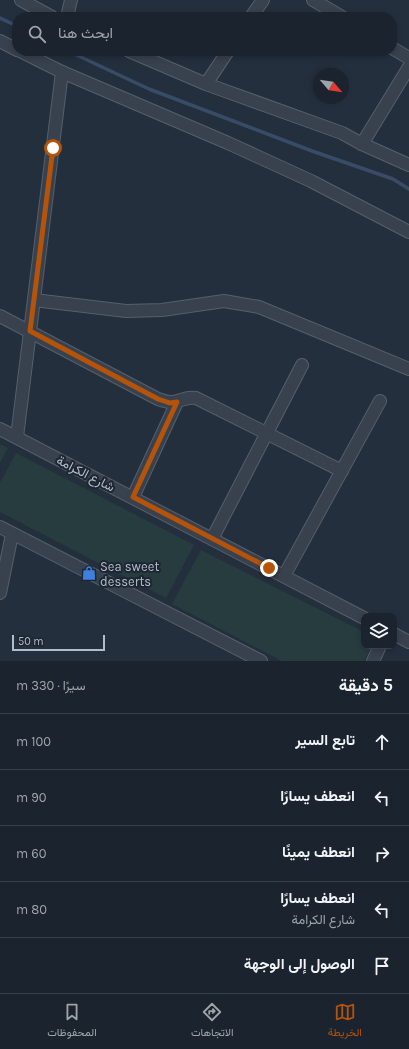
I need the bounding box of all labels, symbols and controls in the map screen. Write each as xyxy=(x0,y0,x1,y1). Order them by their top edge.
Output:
search box xyxy=(12,12,397,56)
icon: search xyxy=(26,23,48,45)
text: ابحث هنا xyxy=(58,24,113,42)
north arrow xyxy=(313,68,349,104)
route start xyxy=(44,139,62,157)
street label: شارع الكرامة xyxy=(53,452,117,496)
place label: Sea sweet desserts xyxy=(100,559,159,589)
route end xyxy=(260,559,278,577)
shop icon: Sea sweet desserts xyxy=(81,565,97,581)
map controls xyxy=(361,613,397,649)
button: layers xyxy=(361,613,397,649)
scale bar xyxy=(12,633,105,652)
text: 50 m xyxy=(18,635,44,648)
text: 5 دقيقة xyxy=(339,675,393,695)
text: سيرًا · 330 m xyxy=(16,678,85,693)
text: تابع السير xyxy=(295,731,355,749)
icon: ahead xyxy=(371,731,393,753)
text: 100 m xyxy=(16,734,51,749)
text: انعطف يسارًا xyxy=(280,787,355,805)
icon: left xyxy=(371,787,393,809)
text: 90 m xyxy=(16,790,47,805)
text: انعطف يمينًا xyxy=(282,843,355,861)
icon: right xyxy=(371,843,393,865)
text: 60 m xyxy=(16,846,46,861)
text: انعطف يسارًا xyxy=(280,889,355,907)
icon: left xyxy=(371,899,393,921)
text: 80 m xyxy=(16,902,47,917)
text: شارع الكرامة xyxy=(292,912,355,927)
text: الوصول إلى الوجهة xyxy=(244,955,355,973)
icon: arrive xyxy=(371,955,393,977)
tab: المحفوظات xyxy=(47,1001,97,1042)
tab: الاتجاهات xyxy=(191,1001,234,1042)
tab: الخريطة xyxy=(328,1001,362,1042)

